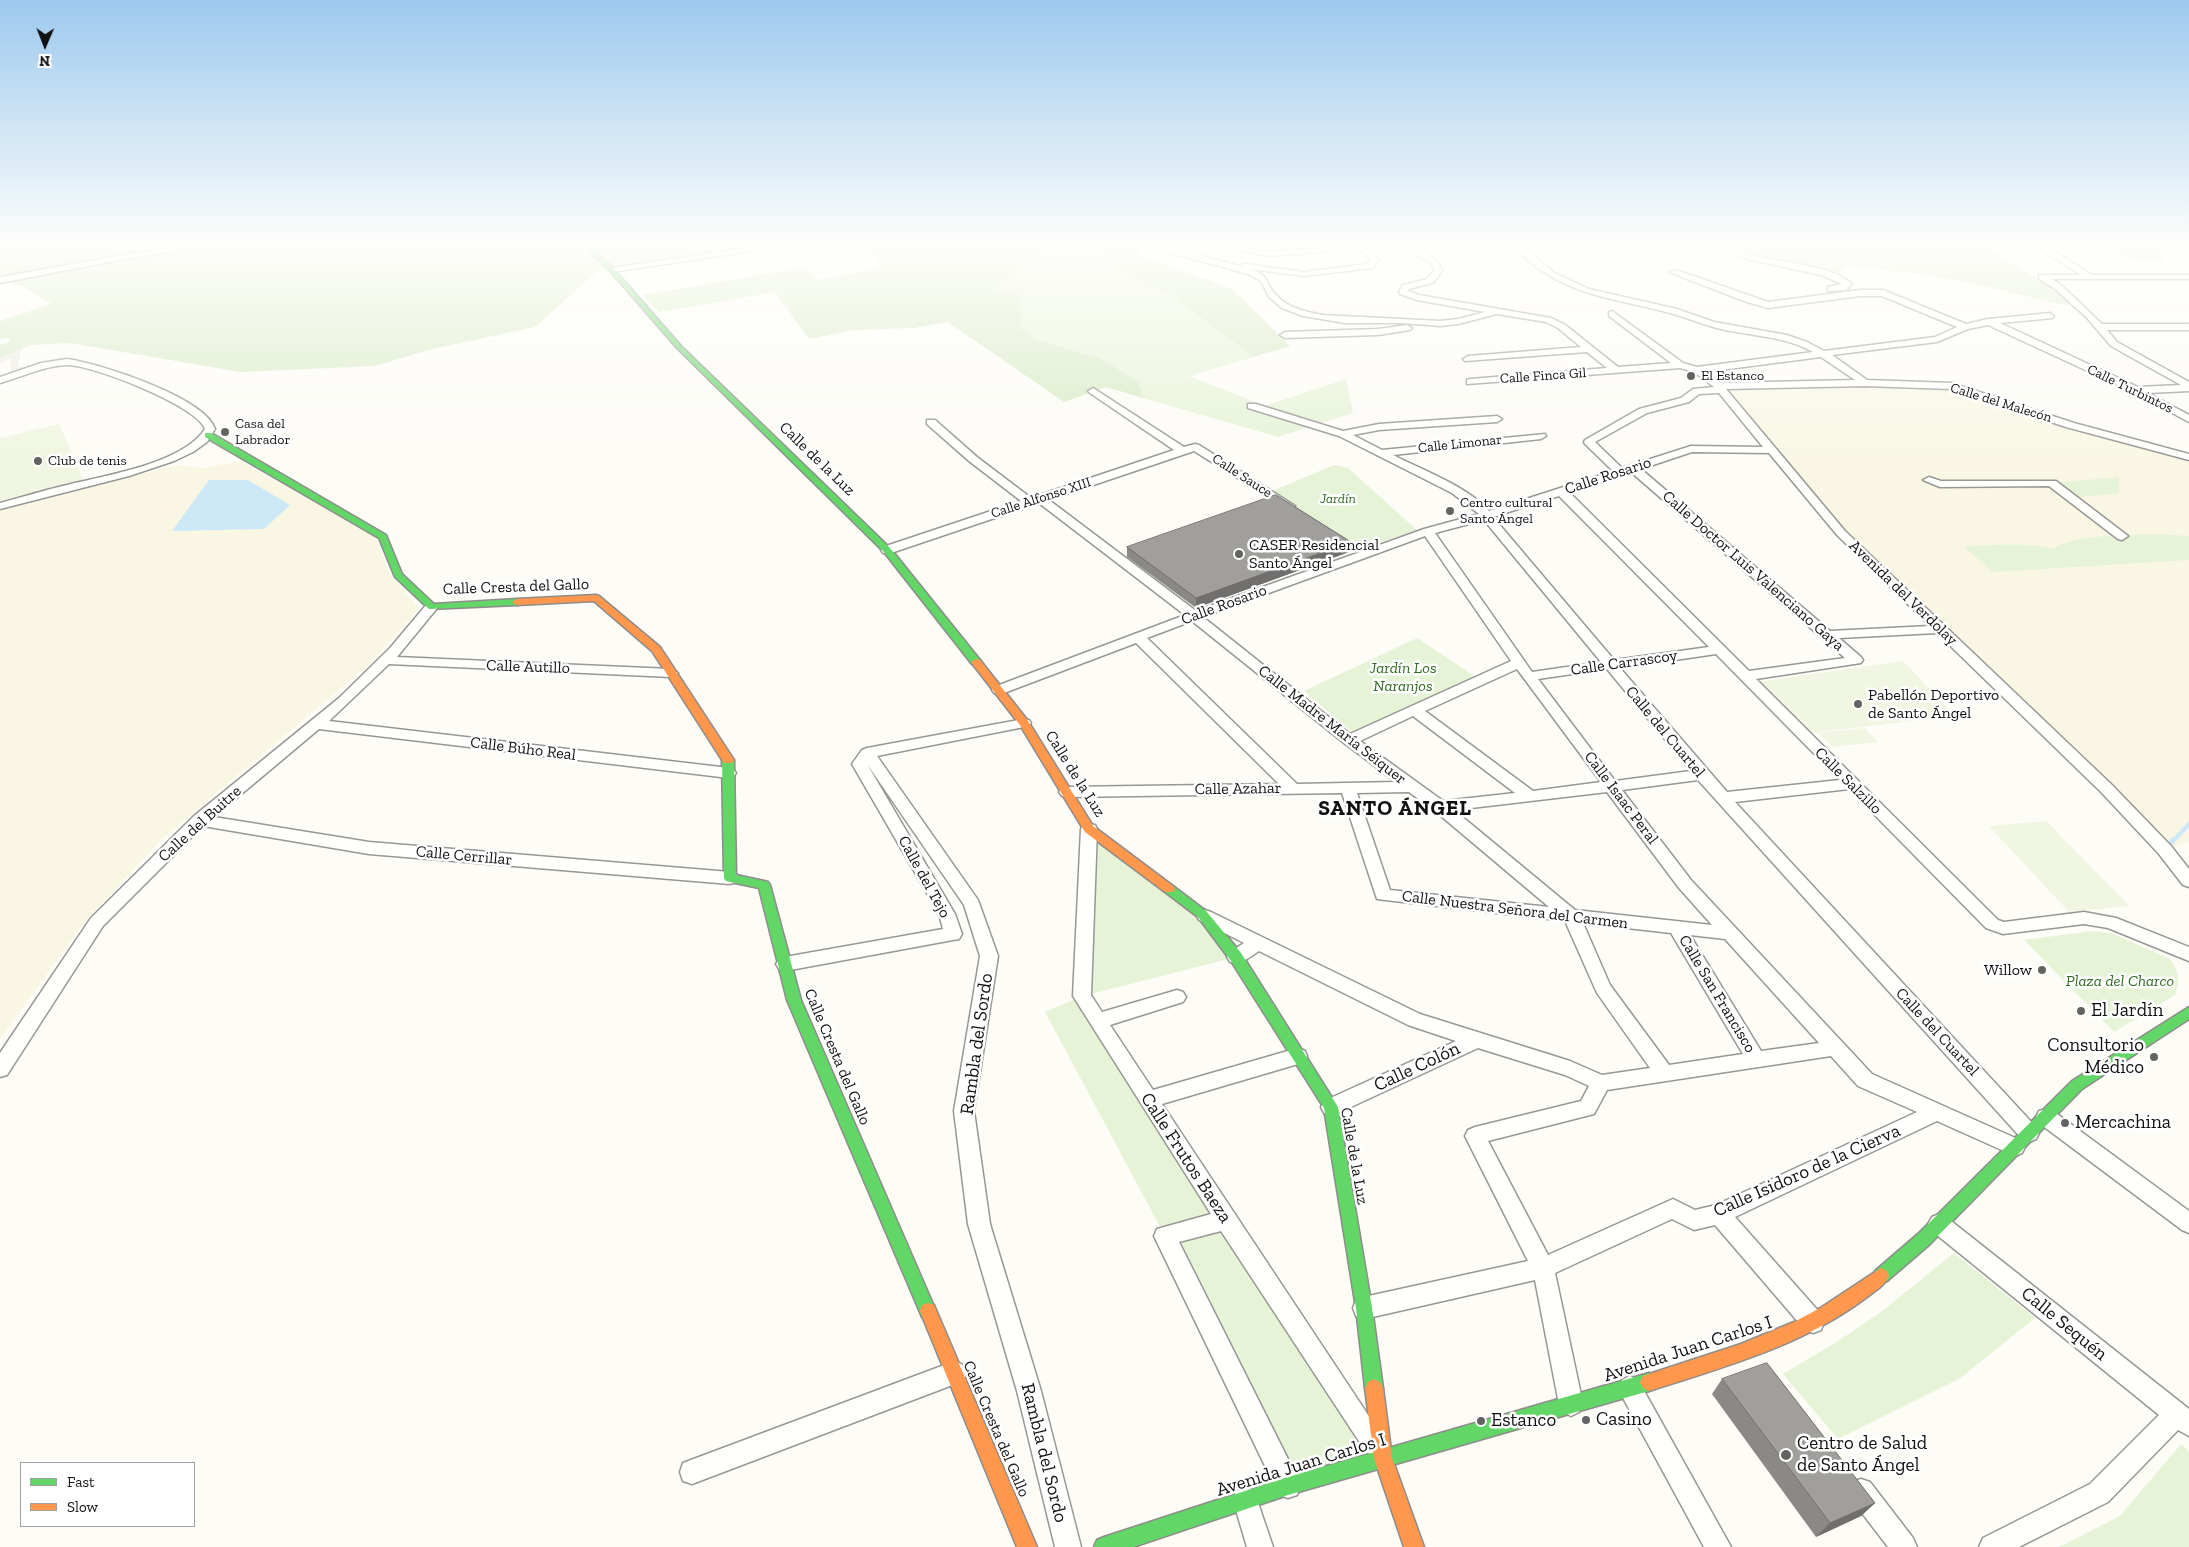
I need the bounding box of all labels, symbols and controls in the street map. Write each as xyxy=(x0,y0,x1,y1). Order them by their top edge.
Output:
north arrow xyxy=(20,20,70,70)
text: N xyxy=(39,52,50,69)
street label: Calle Turbintos xyxy=(2084,361,2176,417)
street label: Calle Finca Gil xyxy=(1499,365,1587,387)
place label: El Estanco xyxy=(1701,368,1764,384)
marker: El Estanco xyxy=(1685,370,1697,382)
street label: Calle del Malecón xyxy=(1948,380,2054,426)
place label: Casa del Labrador xyxy=(235,416,290,448)
street label: Calle de la Luz xyxy=(775,418,859,500)
marker: Casa del Labrador xyxy=(219,426,231,438)
street label: Calle Limonar xyxy=(1417,431,1503,457)
street label: Calle Sauce xyxy=(1209,450,1275,502)
place label: Club de tenis xyxy=(48,453,127,469)
street label: Calle Rosario xyxy=(1562,453,1654,499)
marker: Club de tenis xyxy=(32,455,44,467)
street label: Calle Alfonso XIII xyxy=(989,474,1093,522)
street label: Calle Doctor Luis Valenciano Gaya xyxy=(1658,487,1848,655)
park label: Jardín xyxy=(1320,491,1356,507)
place label: Centro cultural Santo Ángel xyxy=(1460,495,1553,528)
marker: Centro cultural Santo Ángel xyxy=(1444,505,1456,517)
place label: CASER Residencial Santo Ángel xyxy=(1249,535,1379,573)
street label: Avenida del Verdolay xyxy=(1845,536,1961,650)
marker: CASER Residencial Santo Ángel xyxy=(1233,548,1245,560)
street label: Calle Cresta del Gallo xyxy=(443,575,589,599)
street label: Calle Rosario xyxy=(1179,581,1269,629)
street label: Calle Carrascoy xyxy=(1569,646,1679,680)
street label: Calle Autillo xyxy=(486,656,570,678)
park label: Jardín Los Naranjos xyxy=(1369,658,1437,696)
street label: Calle Madre María Séiquer xyxy=(1254,661,1410,789)
street label: Calle del Cuartel xyxy=(1621,682,1709,782)
place label: Pabellón Deportivo de Santo Ángel xyxy=(1868,685,1999,723)
marker: Pabellón Deportivo de Santo Ángel xyxy=(1852,698,1864,710)
street label: Calle de la Luz xyxy=(1041,727,1109,821)
street label: Calle Búho Real xyxy=(469,733,577,765)
street label: Calle Salzillo xyxy=(1811,744,1885,818)
street label: Calle Isaac Peral xyxy=(1580,748,1662,848)
street label: Calle Azahar xyxy=(1195,779,1281,799)
street label: Calle del Buitre xyxy=(154,782,246,866)
district label: SANTO ÁNGEL xyxy=(1317,796,1473,822)
street label: Calle del Tejo xyxy=(894,833,954,921)
street label: Calle Cerrillar xyxy=(415,842,513,870)
street label: Calle Nuestra Señora del Carmen xyxy=(1401,887,1629,933)
street label: Calle San Francisco xyxy=(1674,932,1760,1056)
place label: Willow xyxy=(1984,960,2032,980)
marker: Willow xyxy=(2036,964,2048,976)
park label: Plaza del Charco xyxy=(2066,971,2174,991)
street label: Rambla del Sordo xyxy=(956,972,998,1116)
street label: Calle del Cuartel xyxy=(1891,984,1983,1080)
street label: Calle Cresta del Gallo xyxy=(800,986,874,1128)
place label: El Jardín xyxy=(2091,1000,2163,1022)
marker: El Jardín xyxy=(2075,1005,2087,1017)
place label: Consultorio Médico xyxy=(2047,1035,2144,1079)
street label: Calle Colón xyxy=(1370,1037,1464,1097)
marker: Consultorio Médico xyxy=(2148,1051,2160,1063)
street label: Calle Frutos Baeza xyxy=(1135,1088,1237,1228)
street label: Calle de la Luz xyxy=(1336,1106,1372,1206)
place label: Mercachina xyxy=(2075,1112,2171,1134)
marker: Mercachina xyxy=(2059,1117,2071,1129)
street label: Calle Isidoro de la Cierva xyxy=(1710,1119,1904,1223)
street label: Calle Sequén xyxy=(2016,1282,2112,1366)
street label: Avenida Juan Carlos I xyxy=(1601,1311,1775,1387)
street label: Calle Cresta del Gallo xyxy=(959,1358,1033,1500)
street label: Rambla del Sordo xyxy=(1016,1381,1072,1525)
place label: Casino xyxy=(1596,1409,1652,1431)
place label: Estanco xyxy=(1491,1410,1556,1432)
marker: Casino xyxy=(1580,1414,1592,1426)
marker: Estanco xyxy=(1475,1415,1487,1427)
street label: Avenida Juan Carlos I xyxy=(1214,1428,1388,1502)
place label: Centro de Salud de Santo Ángel xyxy=(1797,1433,1927,1477)
marker: Centro de Salud de Santo Ángel xyxy=(1779,1448,1793,1462)
legend xyxy=(20,1462,195,1527)
text: Fast xyxy=(67,1473,95,1491)
text: Slow xyxy=(67,1498,98,1516)

